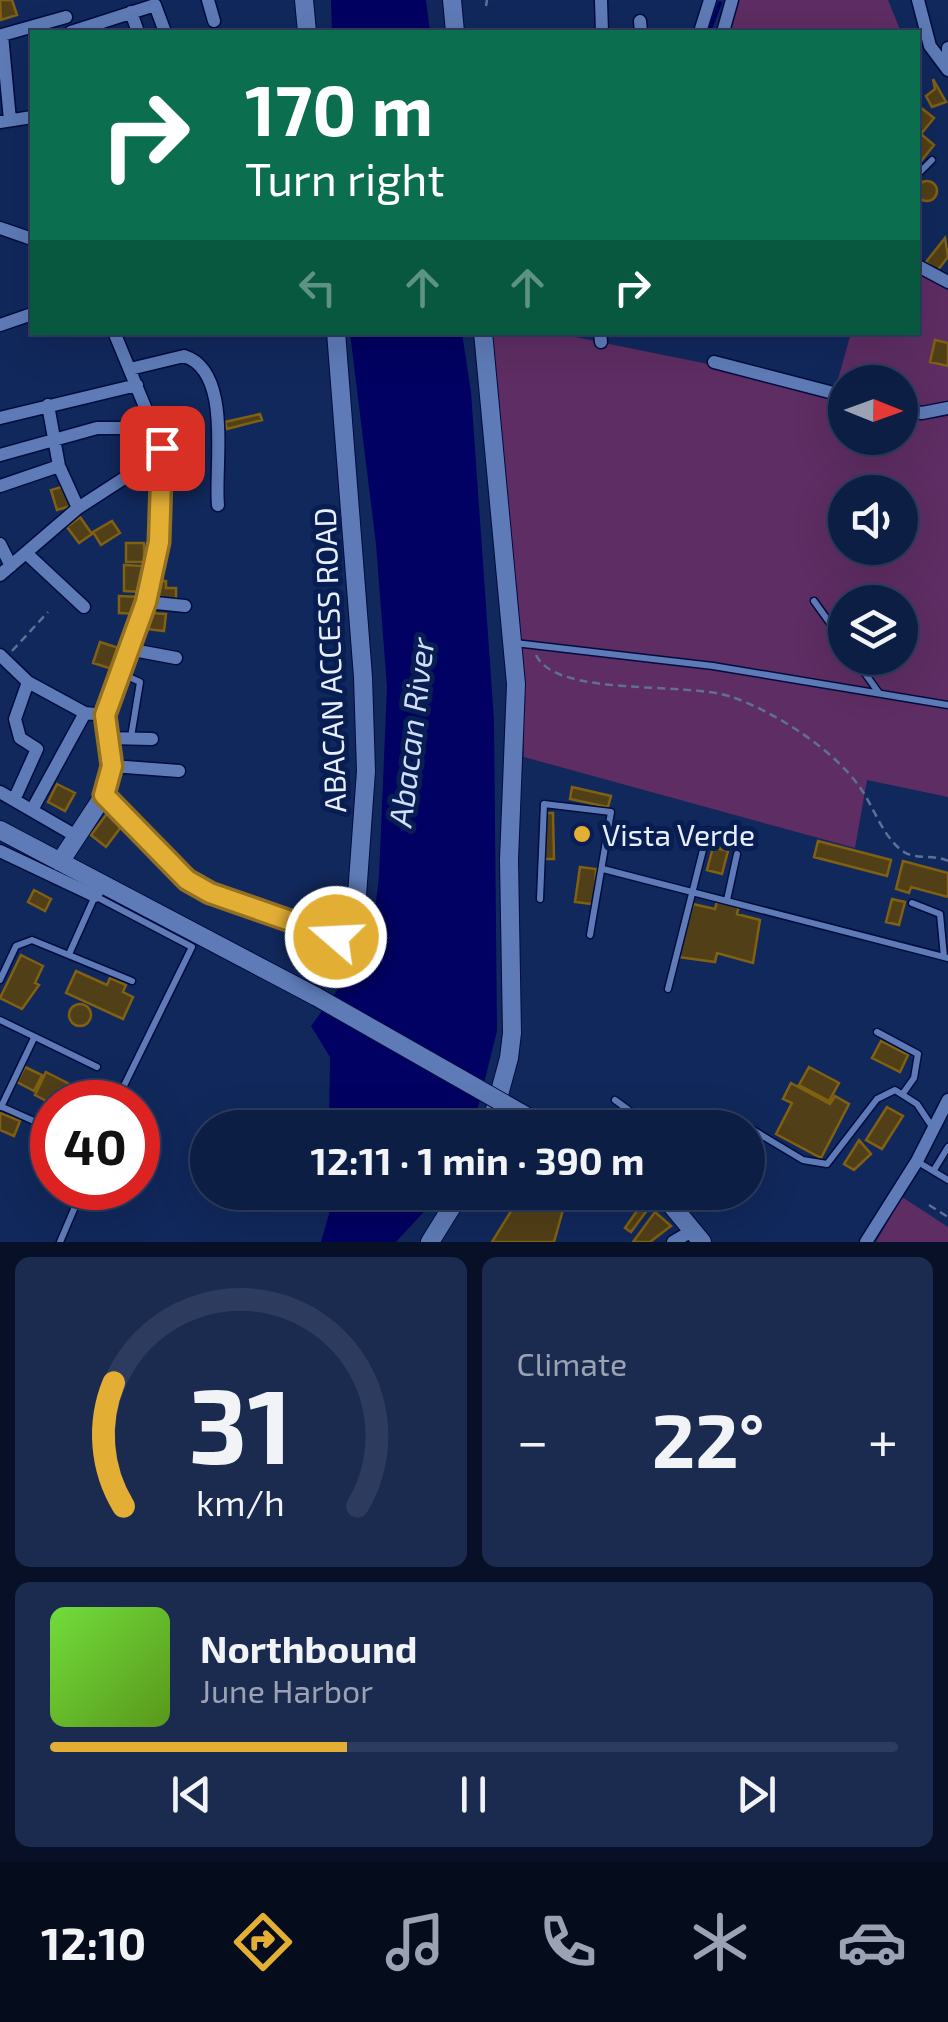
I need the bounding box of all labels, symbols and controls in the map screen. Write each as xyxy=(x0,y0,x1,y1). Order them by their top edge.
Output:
text: 170 m xyxy=(245,66,433,150)
icon: right xyxy=(80,70,210,200)
text: Turn right xyxy=(245,151,445,205)
icon: left xyxy=(290,260,345,315)
icon: ahead xyxy=(395,260,450,315)
icon: ahead xyxy=(500,260,555,315)
icon: right xyxy=(605,260,660,315)
north arrow xyxy=(828,365,918,455)
map controls xyxy=(828,365,918,675)
pin xyxy=(120,406,205,491)
icon: arrive xyxy=(135,421,190,476)
button: sound xyxy=(828,475,918,565)
street label: ABACAN ACCESS ROAD xyxy=(306,507,352,813)
button: layers xyxy=(828,585,918,675)
water label: Abacan River xyxy=(379,634,441,830)
place label: Vista Verde xyxy=(602,816,755,852)
marker: Vista Verde xyxy=(571,823,593,845)
position arrow xyxy=(284,885,388,989)
speed limit sign: 40 xyxy=(30,1080,160,1210)
text: 12:11 · 1 min · 390 m xyxy=(310,1137,645,1183)
text: Climate xyxy=(517,1344,627,1382)
text: 31 xyxy=(189,1360,293,1485)
text: 22° xyxy=(652,1393,765,1483)
text: − xyxy=(517,1406,549,1472)
text: + xyxy=(868,1406,898,1472)
text: km/h xyxy=(196,1480,285,1523)
text: Northbound xyxy=(200,1625,418,1671)
text: June Harbor xyxy=(200,1671,373,1709)
icon: previous xyxy=(164,1767,219,1822)
icon: pause xyxy=(446,1767,501,1822)
icon: next xyxy=(729,1767,784,1822)
icon: directions xyxy=(228,1907,298,1977)
icon: music xyxy=(380,1907,450,1977)
icon: phone xyxy=(533,1907,603,1977)
icon: climate xyxy=(685,1907,755,1977)
icon: car xyxy=(837,1907,907,1977)
text: 12:10 xyxy=(41,1915,146,1969)

